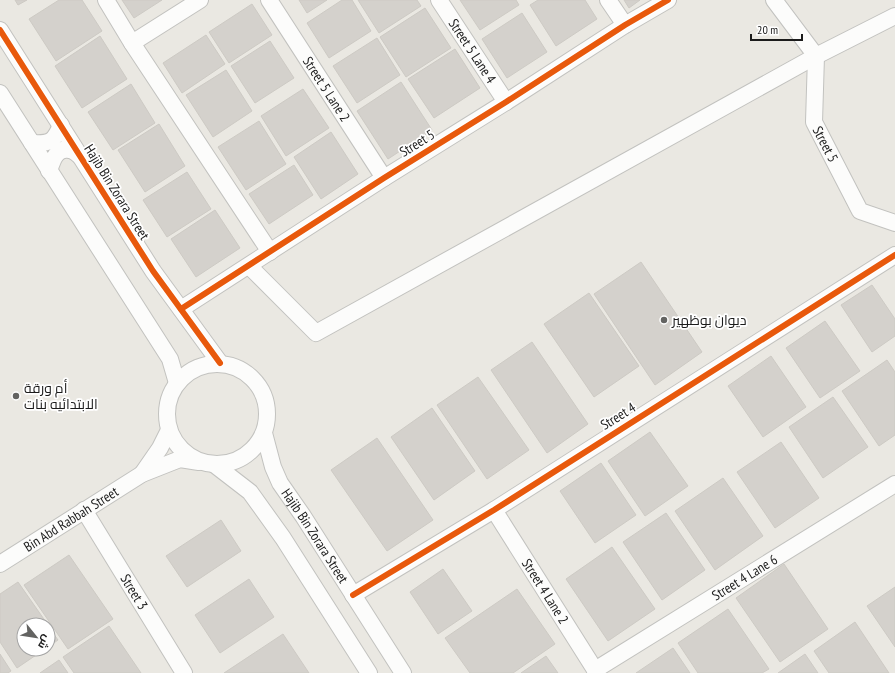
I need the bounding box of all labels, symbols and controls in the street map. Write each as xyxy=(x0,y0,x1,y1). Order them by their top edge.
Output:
street label: Street 5 Lane 4 xyxy=(445,15,501,87)
scale bar xyxy=(751,16,802,42)
text: 20 m xyxy=(757,22,778,37)
street label: Street 5 Lane 2 xyxy=(299,53,354,125)
street label: Street 5 xyxy=(809,123,842,165)
street label: Street 5 xyxy=(396,125,438,161)
street label: Hajib Bin Zorara Street xyxy=(80,141,154,243)
place label: ديوان بوظهير xyxy=(671,311,746,329)
marker: ديوان بوظهير xyxy=(659,315,669,325)
place label: أم ورقة الابتدائيه بنات xyxy=(24,379,98,413)
marker: أم ورقة الابتدائيه بنات xyxy=(11,391,21,401)
street label: Street 4 xyxy=(597,398,640,434)
street label: Bin Abd Rabbah Street xyxy=(20,482,122,556)
street label: Hajib Bin Zorara Street xyxy=(278,485,352,587)
street label: Street 4 Lane 6 xyxy=(709,550,781,604)
street label: Street 4 Lane 2 xyxy=(518,555,573,627)
street label: Street 3 xyxy=(117,571,152,613)
north arrow xyxy=(16,617,56,657)
text: ش xyxy=(35,632,54,652)

